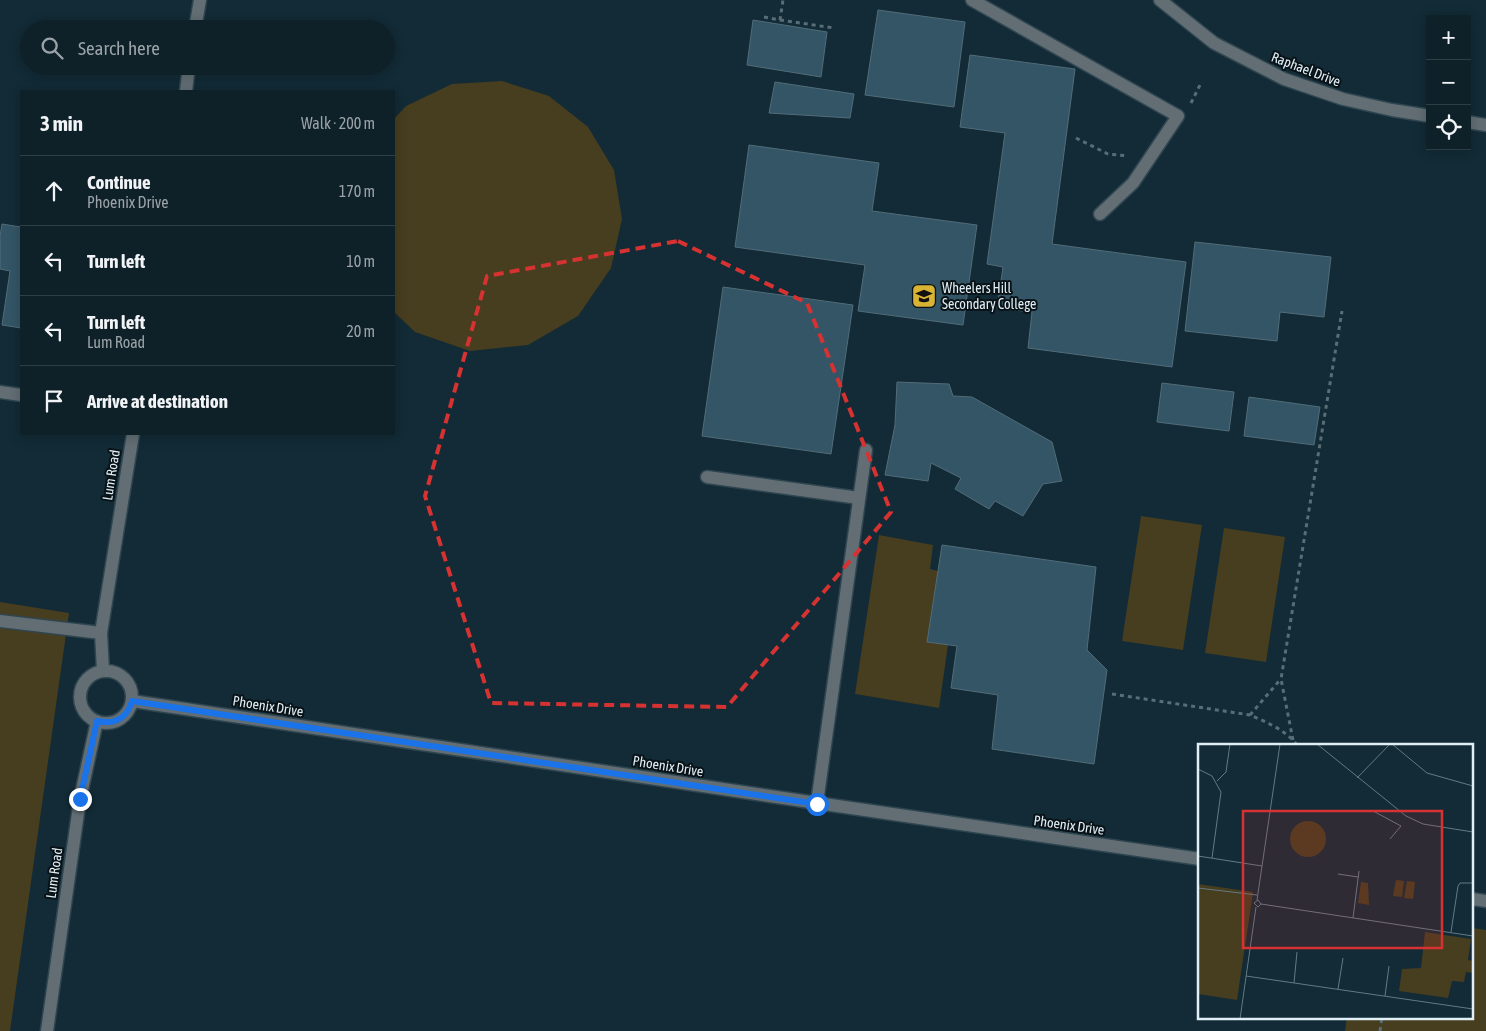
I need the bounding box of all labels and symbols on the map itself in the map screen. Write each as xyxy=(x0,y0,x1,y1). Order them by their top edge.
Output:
street label: Raphael Drive xyxy=(1269,49,1343,89)
place label: Wheelers Hill Secondary College xyxy=(942,280,1036,312)
school or university icon: Wheelers Hill Secondary College xyxy=(911,283,937,309)
street label: Lum Road xyxy=(99,449,123,501)
street label: Phoenix Drive xyxy=(232,693,304,719)
inset map xyxy=(1198,744,1474,1018)
street label: Phoenix Drive xyxy=(632,753,704,779)
route end xyxy=(69,788,92,811)
route start xyxy=(806,793,829,816)
street label: Phoenix Drive xyxy=(1033,812,1105,838)
street label: Lum Road xyxy=(43,847,65,899)

